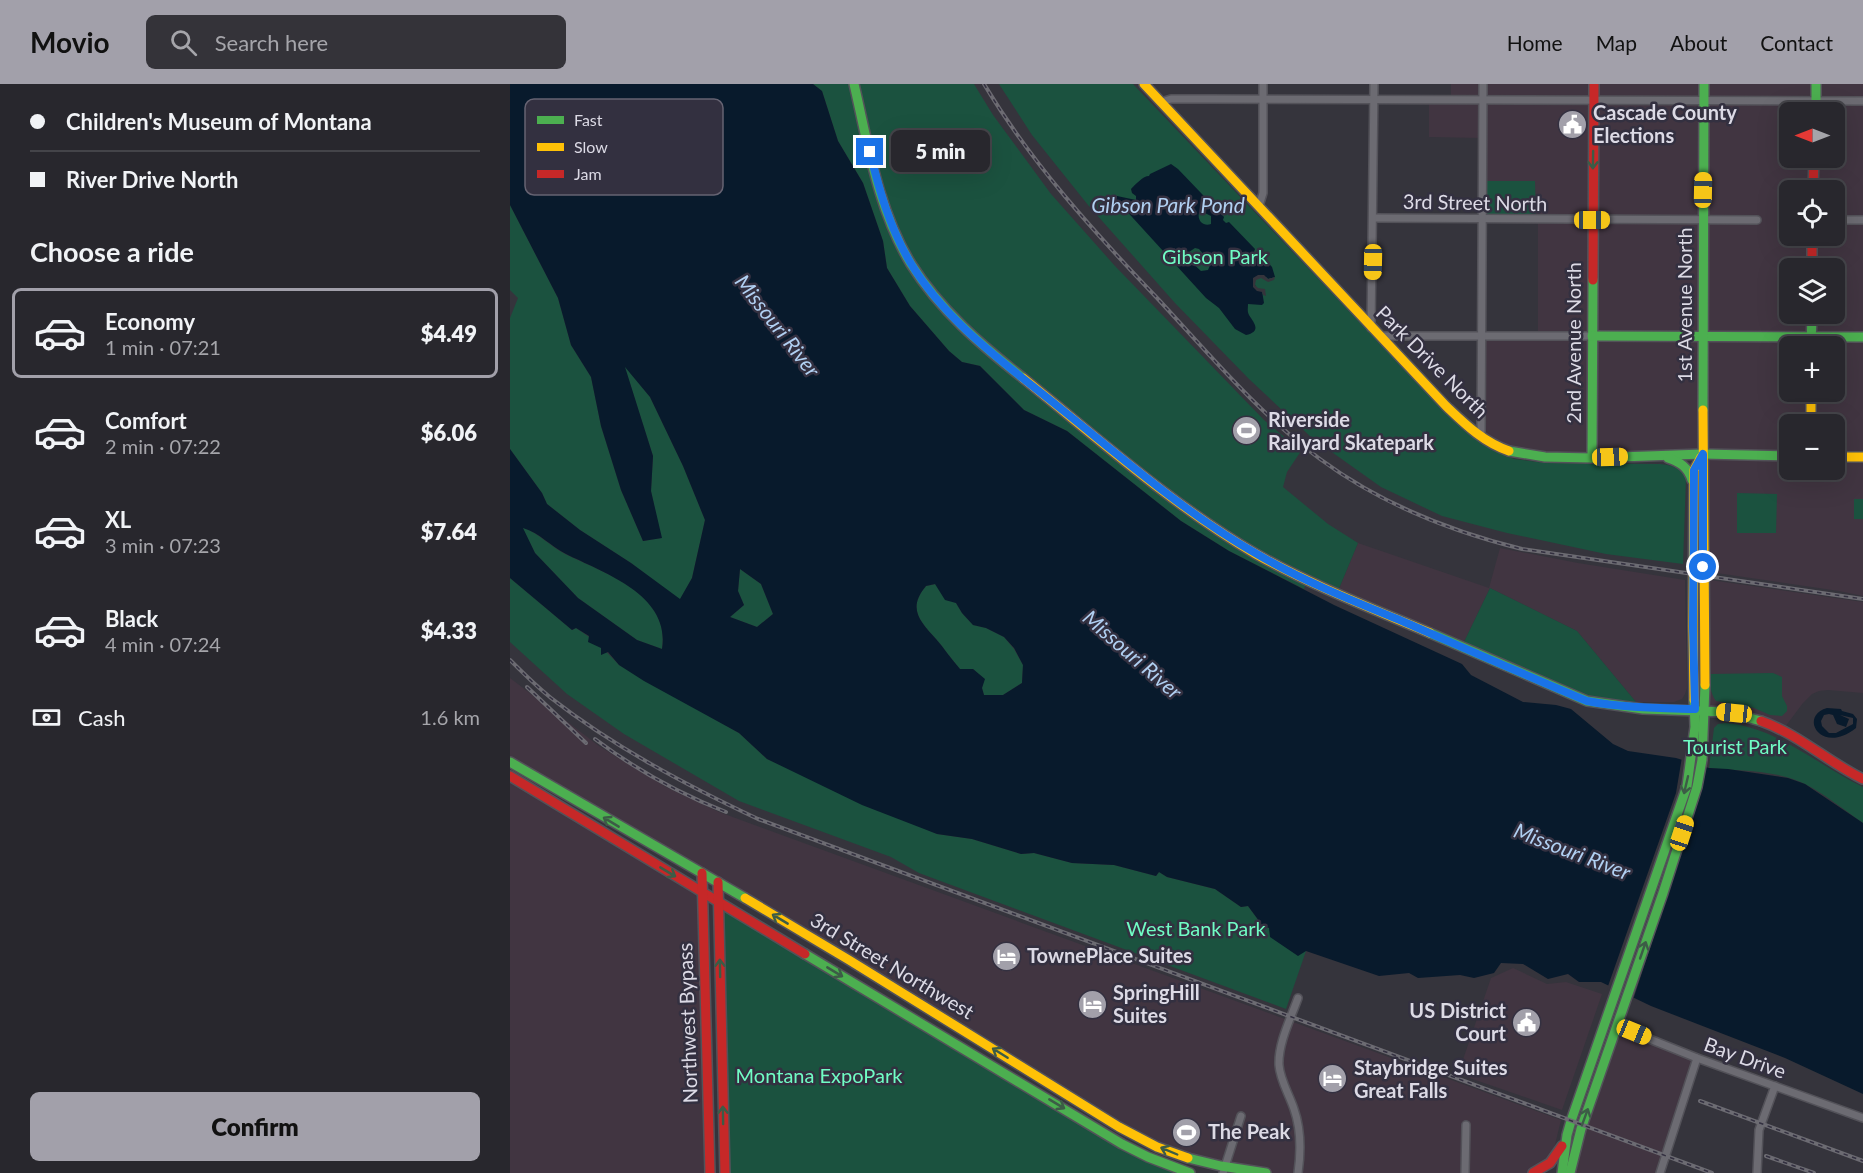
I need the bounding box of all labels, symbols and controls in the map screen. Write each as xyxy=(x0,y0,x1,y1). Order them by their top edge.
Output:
search box xyxy=(146,15,566,69)
text: Movio xyxy=(30,25,110,59)
icon: search xyxy=(167,26,200,59)
text: Search here xyxy=(215,29,328,56)
text: Home xyxy=(1507,30,1563,55)
text: Map xyxy=(1596,30,1637,55)
text: About xyxy=(1670,30,1727,55)
text: Contact xyxy=(1760,30,1833,55)
legend xyxy=(525,99,723,195)
place label: Cascade County Elections xyxy=(1593,100,1737,147)
north arrow xyxy=(1779,102,1845,168)
map controls xyxy=(1779,102,1845,480)
text: Children's Museum of Montana xyxy=(66,108,372,135)
public building icon: Cascade County Elections xyxy=(1556,109,1588,141)
text: Fast xyxy=(574,110,603,129)
callout: 5 min xyxy=(891,131,990,173)
text: Slow xyxy=(574,137,608,156)
route end xyxy=(856,138,883,165)
text: 5 min xyxy=(916,139,965,163)
one-way arrow xyxy=(1587,149,1599,169)
text: Jam xyxy=(574,164,602,183)
text: River Drive North xyxy=(66,166,238,193)
car xyxy=(1694,172,1712,208)
button: locate xyxy=(1779,180,1845,246)
street label: 3rd Street North xyxy=(1403,189,1547,215)
water label: Gibson Park Pond xyxy=(1091,192,1245,217)
car xyxy=(1574,211,1610,229)
street label: 1st Avenue North xyxy=(1672,227,1696,383)
text: Choose a ride xyxy=(30,235,194,268)
park label: Gibson Park xyxy=(1162,244,1269,268)
car xyxy=(1364,244,1382,280)
button: layers xyxy=(1779,258,1845,324)
street label: 2nd Avenue North xyxy=(1561,262,1585,424)
water label: Missouri River xyxy=(731,269,826,382)
street label: Park Drive North xyxy=(1372,300,1494,422)
icon: car xyxy=(33,306,87,360)
text: Economy xyxy=(105,308,195,335)
text: $4.49 xyxy=(421,320,477,347)
text: 1 min · 07:21 xyxy=(105,335,221,359)
button: + xyxy=(1779,336,1845,402)
icon: car xyxy=(33,405,87,459)
text: Comfort xyxy=(105,407,187,434)
place label: Riverside Railyard Skatepark xyxy=(1268,407,1434,454)
button: − xyxy=(1779,414,1845,480)
sports icon: Riverside Railyard Skatepark xyxy=(1231,415,1263,447)
text: $6.06 xyxy=(421,419,477,446)
text: 2 min · 07:22 xyxy=(105,434,221,458)
car xyxy=(1592,447,1628,467)
icon: car xyxy=(33,504,87,558)
text: XL xyxy=(105,506,131,533)
text: $7.64 xyxy=(421,518,477,545)
text: 3 min · 07:23 xyxy=(105,533,221,557)
route start xyxy=(1689,553,1716,580)
icon: car xyxy=(33,603,87,657)
water label: Missouri River xyxy=(1079,604,1188,704)
text: Black xyxy=(105,605,158,632)
text: $4.33 xyxy=(421,617,477,644)
text: 4 min · 07:24 xyxy=(105,632,221,656)
icon: cash xyxy=(30,701,63,734)
car xyxy=(1715,702,1753,724)
text: Cash xyxy=(78,704,125,731)
text: 1.6 km xyxy=(420,705,480,729)
park label: Tourist Park xyxy=(1683,734,1788,758)
one-way arrow xyxy=(1680,775,1692,794)
car xyxy=(1668,813,1696,853)
one-way arrow xyxy=(603,815,620,827)
water label: Missouri River xyxy=(1511,817,1635,885)
one-way arrow xyxy=(659,866,676,878)
street label: 3rd Street Northwest xyxy=(806,907,979,1023)
one-way arrow xyxy=(772,913,789,925)
park label: West Bank Park xyxy=(1126,916,1266,940)
hotel icon: TownePlace Suites xyxy=(990,940,1022,972)
one-way arrow xyxy=(1639,941,1650,960)
street label: Northwest Bypass xyxy=(672,942,702,1104)
place label: TownePlace Suites xyxy=(1027,943,1192,967)
one-way arrow xyxy=(714,959,726,979)
one-way arrow xyxy=(826,966,843,978)
place label: SpringHill Suites xyxy=(1113,980,1200,1027)
hotel icon: SpringHill Suites xyxy=(1076,988,1108,1020)
place label: US District Court xyxy=(1409,998,1507,1045)
public building icon: US District Court xyxy=(1511,1006,1543,1038)
car xyxy=(1614,1017,1654,1047)
street label: Bay Drive xyxy=(1701,1031,1789,1083)
one-way arrow xyxy=(992,1046,1009,1058)
place label: Staybridge Suites Great Falls xyxy=(1354,1055,1508,1102)
park label: Montana ExpoPark xyxy=(736,1063,903,1087)
hotel icon: Staybridge Suites Great Falls xyxy=(1317,1063,1349,1095)
button: Confirm xyxy=(30,1092,480,1161)
one-way arrow xyxy=(1048,1099,1065,1111)
one-way arrow xyxy=(718,1105,729,1125)
one-way arrow xyxy=(1581,1108,1592,1127)
sports icon: The Peak xyxy=(1171,1116,1203,1148)
place label: The Peak xyxy=(1208,1119,1290,1143)
one-way arrow xyxy=(1160,1145,1178,1156)

